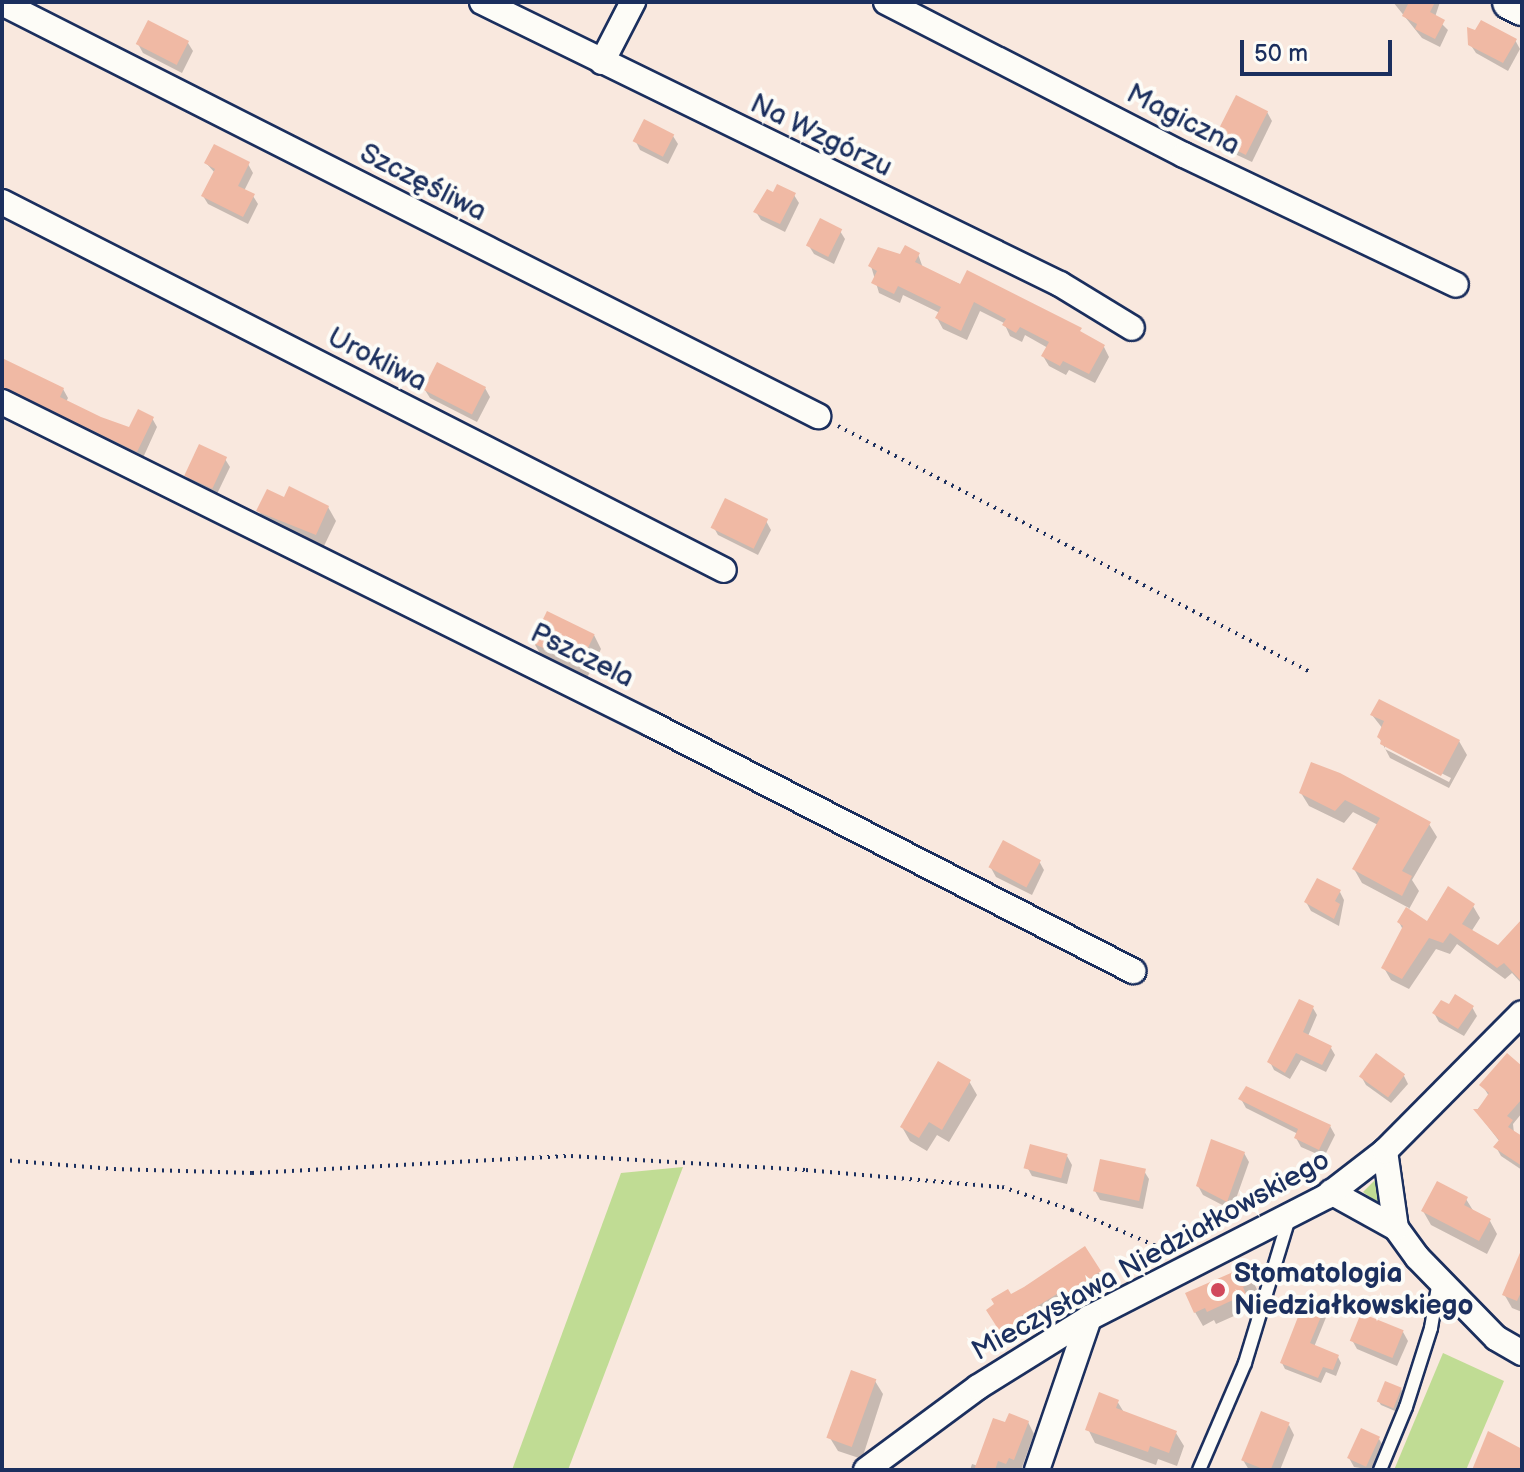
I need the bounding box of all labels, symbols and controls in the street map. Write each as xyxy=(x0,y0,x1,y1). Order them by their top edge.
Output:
scale bar xyxy=(1244,24,1396,74)
text: 50 m xyxy=(1254,39,1308,68)
street label: Magiczna xyxy=(1121,77,1245,163)
street label: Na Wzgórzu xyxy=(744,87,898,185)
street label: Szczęśliwa xyxy=(354,137,492,229)
street label: Urokliwa xyxy=(322,321,432,399)
street label: Pszczela xyxy=(525,617,639,695)
street label: Mieczysława Niedziałkowskiego xyxy=(966,1143,1336,1369)
place label: Stomatologia Niedziałkowskiego xyxy=(1234,1257,1473,1323)
marker: Stomatologia Niedziałkowskiego xyxy=(1209,1281,1227,1299)

